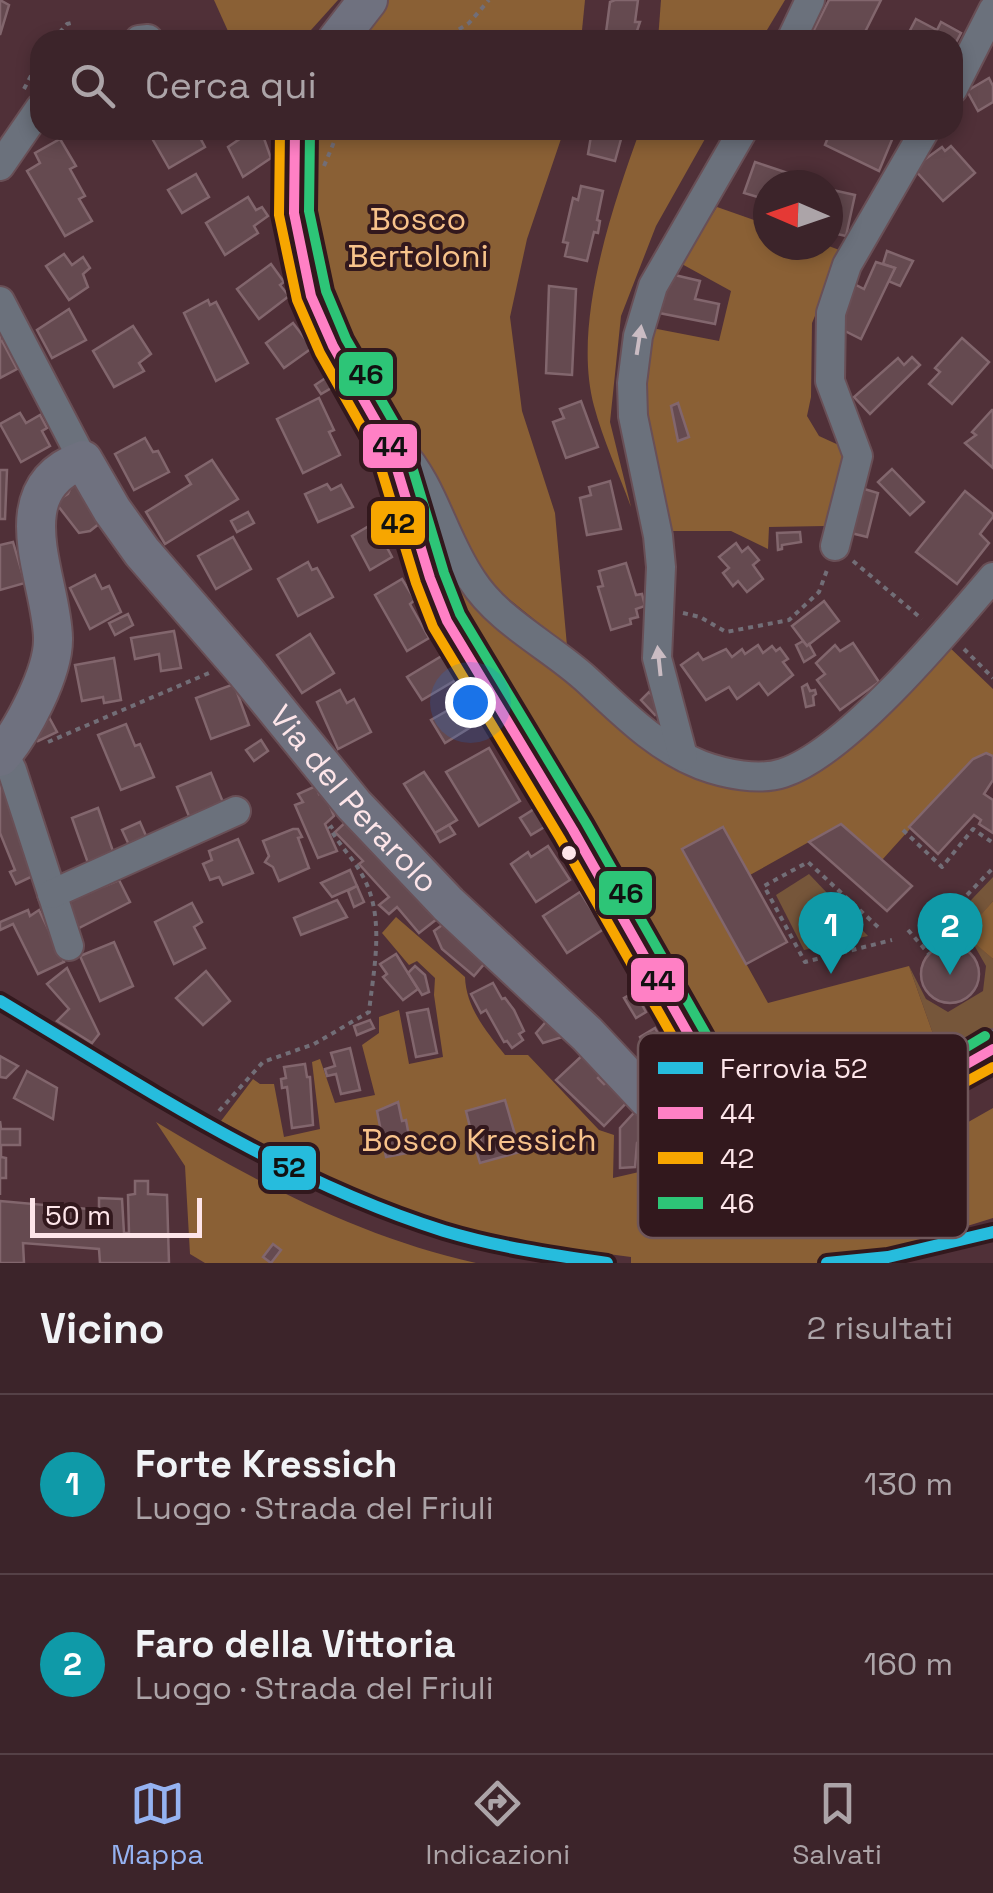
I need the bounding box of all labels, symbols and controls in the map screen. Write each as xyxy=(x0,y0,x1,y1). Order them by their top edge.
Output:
search box xyxy=(30,30,963,140)
icon: search xyxy=(65,58,120,113)
text: Cerca qui xyxy=(145,61,317,109)
north arrow xyxy=(753,170,843,260)
park label: Bosco Bertoloni xyxy=(347,199,489,276)
one-way arrow xyxy=(631,324,647,355)
line badge: 46 xyxy=(337,350,395,398)
text: 46 xyxy=(348,356,384,392)
line badge: 44 xyxy=(361,422,419,470)
text: 44 xyxy=(372,428,408,464)
line badge: 42 xyxy=(369,499,427,547)
text: 42 xyxy=(381,505,415,541)
one-way arrow xyxy=(651,645,667,677)
your location xyxy=(445,677,496,728)
street label: Via del Perarolo xyxy=(261,697,447,901)
unlabelled marker xyxy=(559,843,579,863)
line badge: 46 xyxy=(597,869,654,917)
text: 46 xyxy=(608,875,644,911)
pin: 1 xyxy=(798,892,864,974)
pin: 2 xyxy=(918,892,982,975)
line badge: 44 xyxy=(629,956,686,1004)
text: 44 xyxy=(640,962,676,998)
legend xyxy=(638,1033,968,1238)
text: Ferrovia 52 xyxy=(720,1050,868,1086)
text: 44 xyxy=(720,1095,755,1131)
park label: Bosco Kressich xyxy=(361,1120,597,1160)
text: 42 xyxy=(720,1140,754,1176)
line badge: 52 xyxy=(260,1144,318,1192)
text: 52 xyxy=(272,1149,306,1185)
text: 46 xyxy=(720,1185,755,1221)
scale bar xyxy=(30,1193,202,1238)
text: 50 m xyxy=(45,1197,111,1233)
text: Vicino xyxy=(40,1302,165,1355)
text: 2 risultati xyxy=(807,1308,953,1348)
text: Forte Kressich xyxy=(135,1440,397,1488)
text: 1 xyxy=(65,1464,80,1504)
text: 130 m xyxy=(864,1464,953,1504)
text: Luogo · Strada del Friuli xyxy=(135,1488,494,1528)
text: Faro della Vittoria xyxy=(135,1620,455,1668)
text: 2 xyxy=(63,1644,82,1684)
text: 160 m xyxy=(864,1644,953,1684)
text: Luogo · Strada del Friuli xyxy=(135,1668,494,1708)
tab: Mappa xyxy=(111,1776,204,1872)
tab: Indicazioni xyxy=(426,1776,570,1872)
tab: Salvati xyxy=(792,1776,882,1872)

